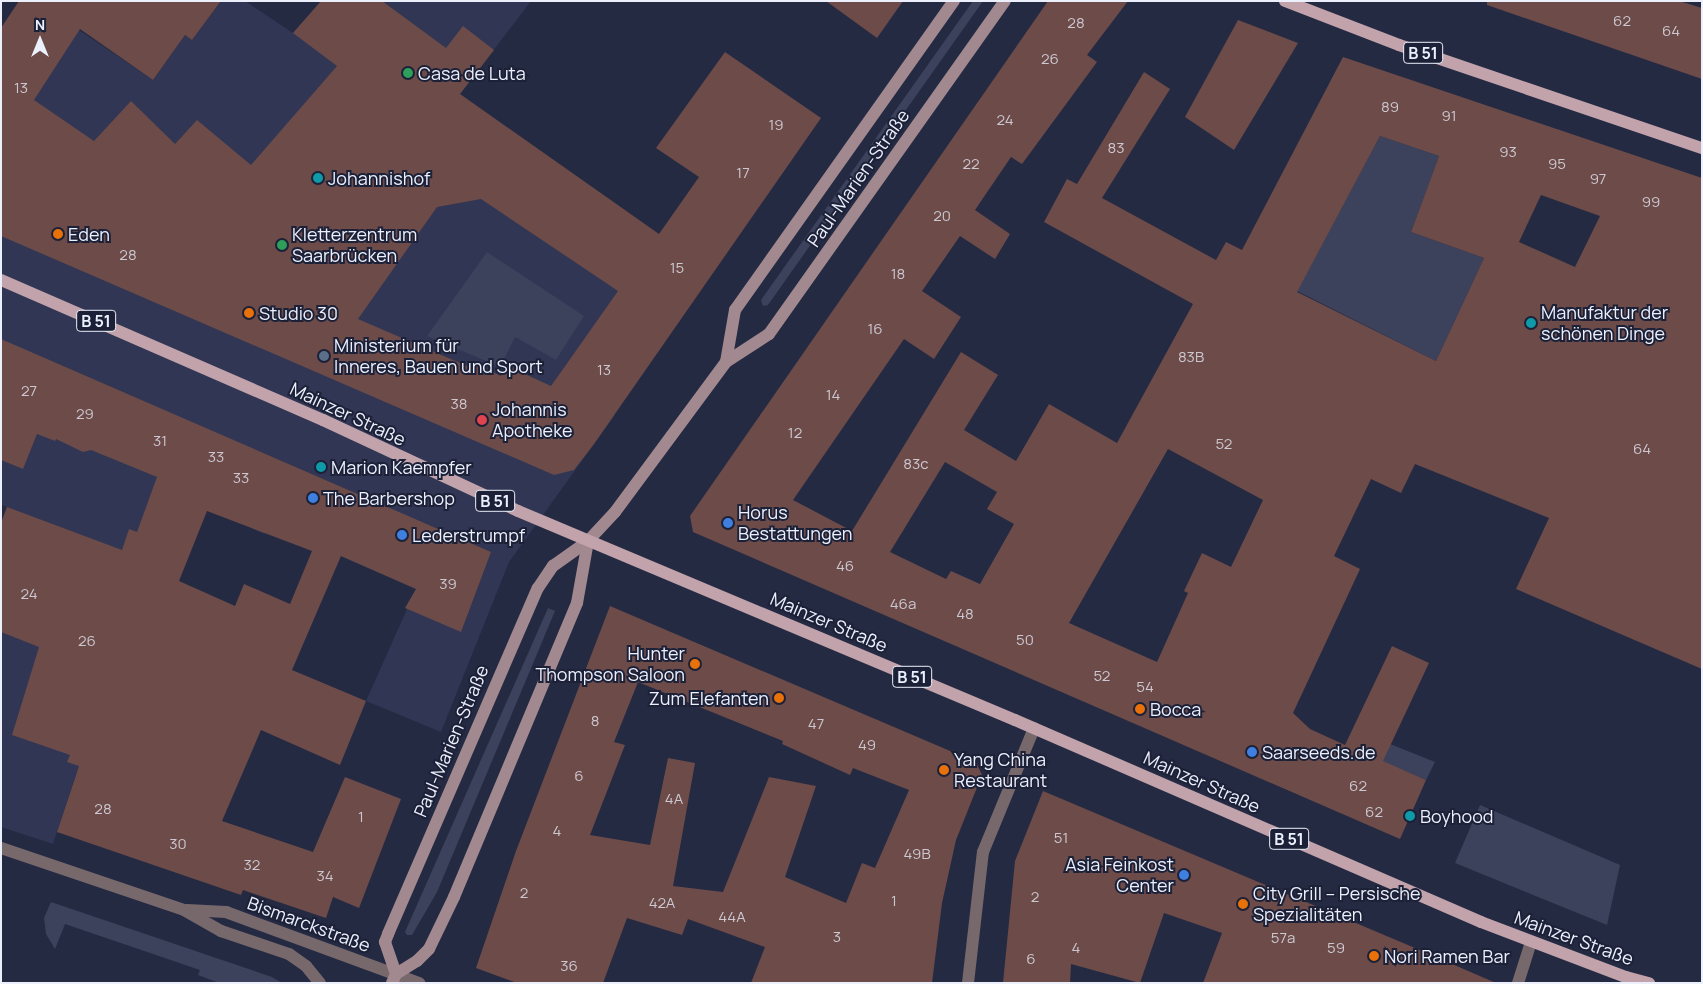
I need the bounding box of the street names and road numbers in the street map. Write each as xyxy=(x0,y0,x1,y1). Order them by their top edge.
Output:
road number: B 51 xyxy=(1403,40,1443,66)
street label: Paul-Marien-Straße xyxy=(802,105,914,251)
road number: B 51 xyxy=(76,308,116,334)
street label: Mainzer Straße xyxy=(287,378,409,450)
road number: B 51 xyxy=(475,488,515,514)
street label: Mainzer Straße xyxy=(767,588,891,656)
street label: Paul-Marien-Straße xyxy=(409,662,493,820)
road number: B 51 xyxy=(892,664,932,690)
street label: Mainzer Straße xyxy=(1140,747,1264,817)
road number: B 51 xyxy=(1269,826,1309,852)
street label: Bismarckstraße xyxy=(245,892,373,956)
street label: Mainzer Straße xyxy=(1511,906,1637,970)

